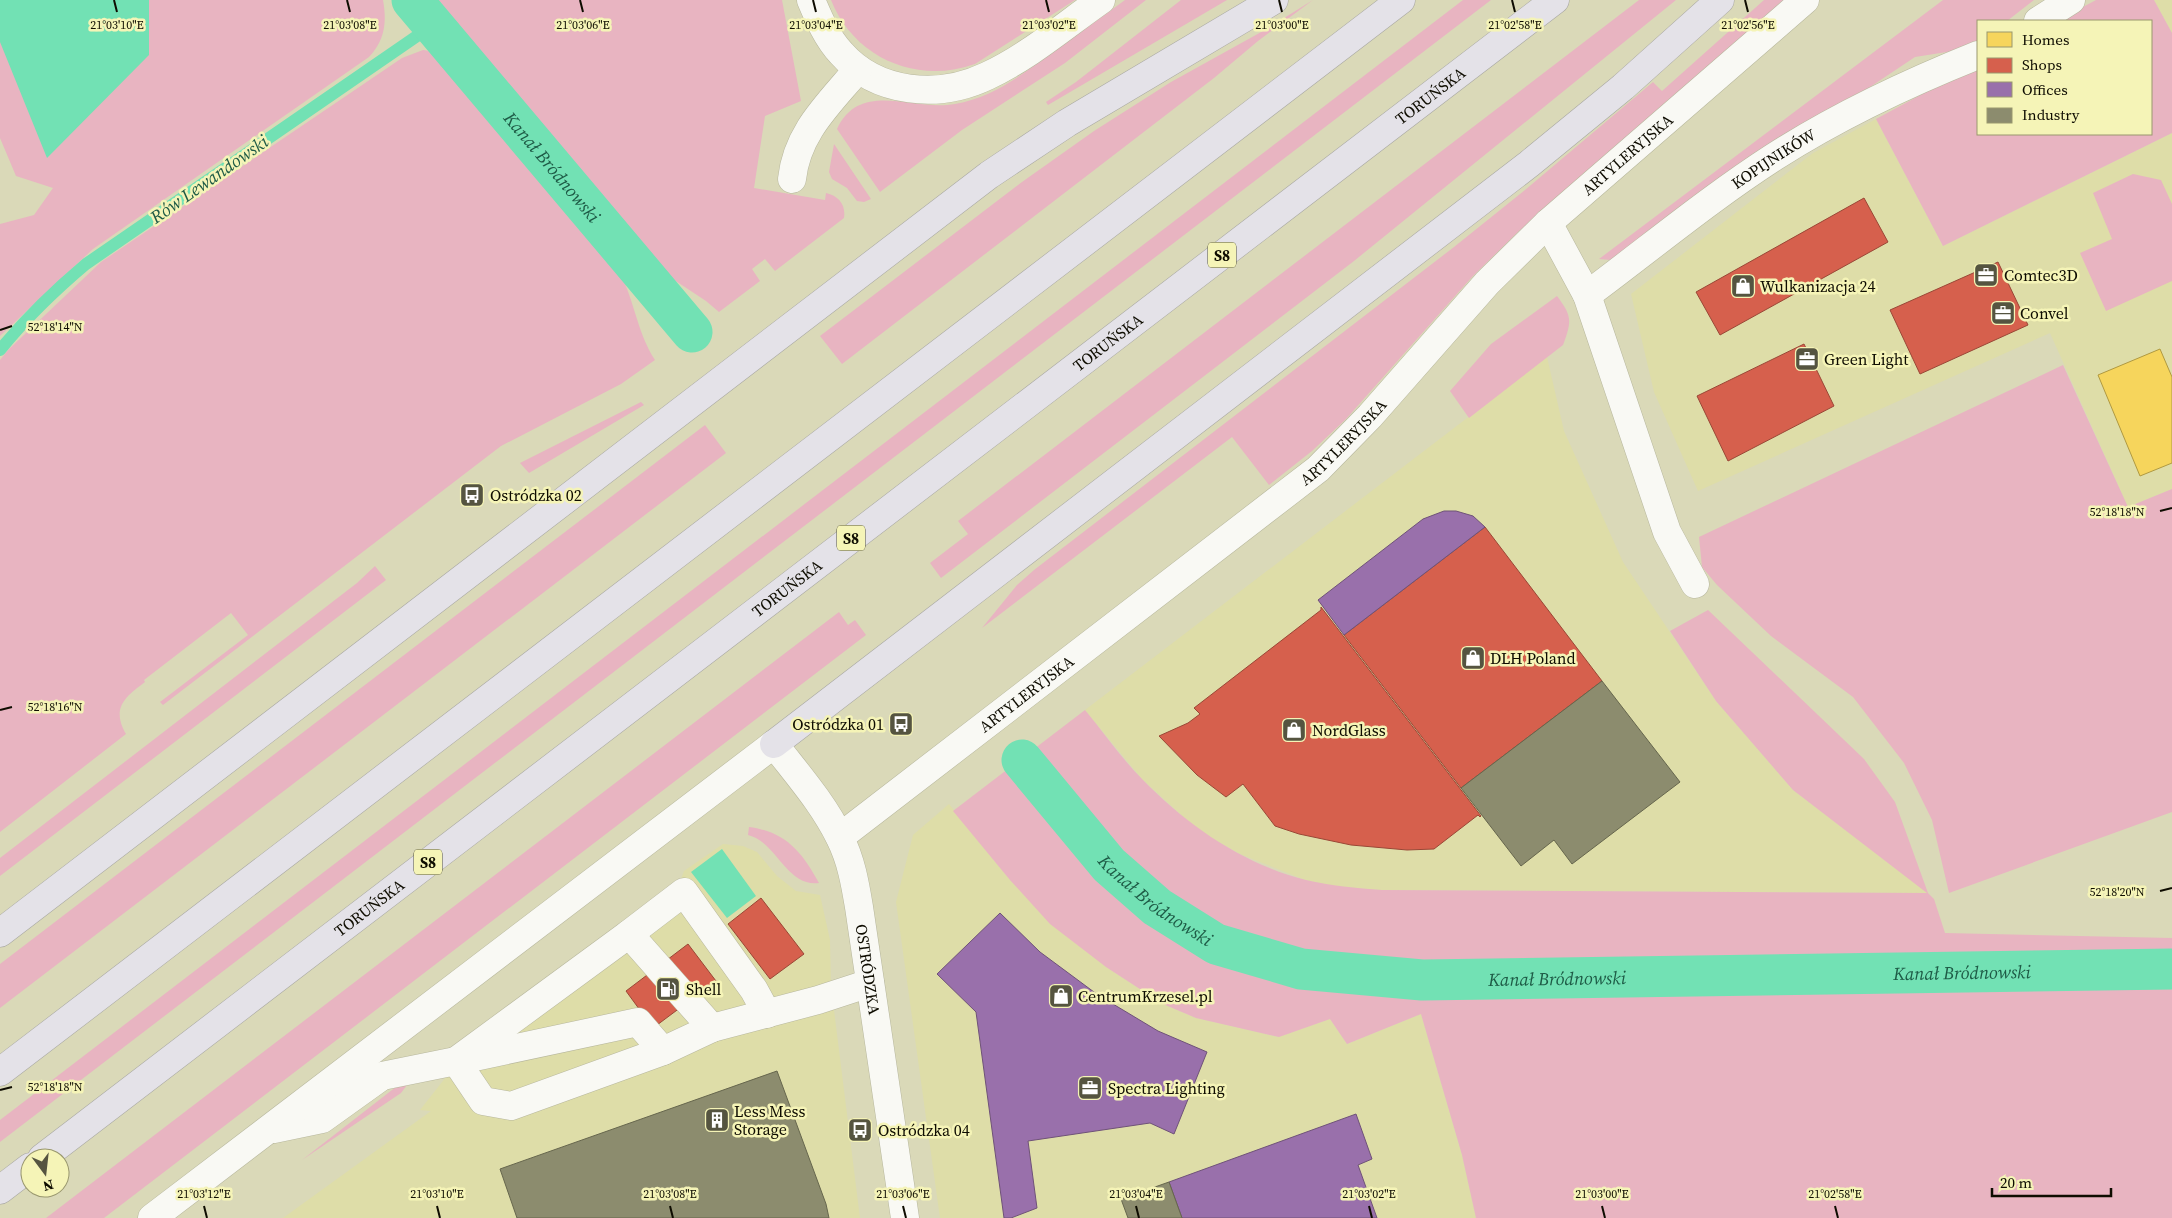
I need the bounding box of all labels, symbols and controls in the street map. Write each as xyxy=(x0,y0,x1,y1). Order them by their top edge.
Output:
text: 21°03'10"E xyxy=(90,17,144,33)
text: 21°03'08"E xyxy=(323,17,377,33)
text: 21°03'06"E xyxy=(556,17,610,33)
text: 21°03'04"E xyxy=(789,17,843,33)
text: 21°03'02"E xyxy=(1022,17,1076,33)
text: 21°03'00"E xyxy=(1255,17,1309,33)
text: 21°02'58"E xyxy=(1488,17,1542,33)
text: 21°02'56"E xyxy=(1721,17,1775,33)
legend xyxy=(1977,20,2152,135)
text: Homes xyxy=(2022,29,2069,50)
text: Shops xyxy=(2022,54,2062,75)
street label: TORUŃSKA xyxy=(1390,61,1470,130)
text: Offices xyxy=(2022,79,2068,100)
text: Industry xyxy=(2022,104,2080,125)
water label: Kanał Bródnowski xyxy=(498,105,607,228)
street label: ARTYLERYJSKA xyxy=(1577,108,1678,200)
street label: KOPIJNIKÓW xyxy=(1727,123,1820,194)
water label: Rów Lewandowski xyxy=(144,129,274,230)
road number: S8 xyxy=(1208,242,1236,268)
office icon: Comtec3D xyxy=(1973,262,1999,288)
place label: Comtec3D xyxy=(2004,264,2078,286)
shop icon: Wulkanizacja 24 xyxy=(1730,273,1756,299)
place label: Wulkanizacja 24 xyxy=(1760,275,1876,297)
office icon: Convel xyxy=(1990,300,2016,326)
place label: Convel xyxy=(2020,302,2069,324)
street label: TORUŃSKA xyxy=(1068,308,1148,376)
text: 52°18'14"N xyxy=(27,319,83,335)
office icon: Green Light xyxy=(1794,346,1820,372)
place label: Green Light xyxy=(1824,348,1909,370)
street label: ARTYLERYJSKA xyxy=(1295,394,1391,490)
bus stop icon: Ostródzka 02 xyxy=(459,482,485,508)
place label: Ostródzka 02 xyxy=(490,484,582,506)
text: 52°18'18"N xyxy=(2089,504,2145,520)
road number: S8 xyxy=(837,526,865,550)
street label: TORUŃSKA xyxy=(747,554,827,622)
shop icon: DLH Poland xyxy=(1460,645,1486,671)
place label: DLH Poland xyxy=(1490,647,1576,669)
street label: ARTYLERYJSKA xyxy=(974,650,1078,737)
text: 52°18'16"N xyxy=(27,699,83,715)
bus stop icon: Ostródzka 01 xyxy=(888,711,914,737)
place label: Ostródzka 01 xyxy=(792,713,884,735)
shop icon: NordGlass xyxy=(1281,717,1307,743)
place label: NordGlass xyxy=(1312,719,1386,741)
water label: Kanał Bródnowski xyxy=(1092,848,1218,952)
road number: S8 xyxy=(414,850,442,874)
street label: TORUŃSKA xyxy=(330,873,409,942)
text: 52°18'20"N xyxy=(2089,884,2145,900)
street label: OSTRÓDZKA xyxy=(851,922,886,1017)
water label: Kanał Bródnowski xyxy=(1892,959,2032,986)
water label: Kanał Bródnowski xyxy=(1487,965,1627,992)
fuel station icon: Shell xyxy=(655,976,681,1002)
place label: Shell xyxy=(686,978,721,1000)
shop icon: CentrumKrzesel.pl xyxy=(1048,983,1074,1009)
place label: CentrumKrzesel.pl xyxy=(1078,985,1213,1007)
office icon: Spectra Lighting xyxy=(1077,1075,1103,1101)
place label: Spectra Lighting xyxy=(1108,1077,1225,1099)
text: 52°18'18"N xyxy=(27,1079,83,1095)
place label: Less Mess Storage xyxy=(734,1100,806,1140)
building icon: Less Mess Storage xyxy=(704,1107,730,1133)
bus stop icon: Ostródzka 04 xyxy=(847,1117,873,1143)
place label: Ostródzka 04 xyxy=(878,1119,970,1141)
north arrow xyxy=(20,1148,70,1198)
scale bar xyxy=(1992,1166,2111,1198)
text: 20 m xyxy=(2000,1172,2032,1193)
text: N xyxy=(41,1175,56,1197)
text: 21°03'12"E xyxy=(177,1186,231,1202)
text: 21°03'10"E xyxy=(410,1186,464,1202)
text: 21°03'08"E xyxy=(643,1186,697,1202)
text: 21°03'06"E xyxy=(876,1186,930,1202)
text: 21°03'04"E xyxy=(1109,1186,1163,1202)
text: 21°03'02"E xyxy=(1342,1186,1396,1202)
text: 21°03'00"E xyxy=(1575,1186,1629,1202)
text: 21°02'58"E xyxy=(1808,1186,1862,1202)

